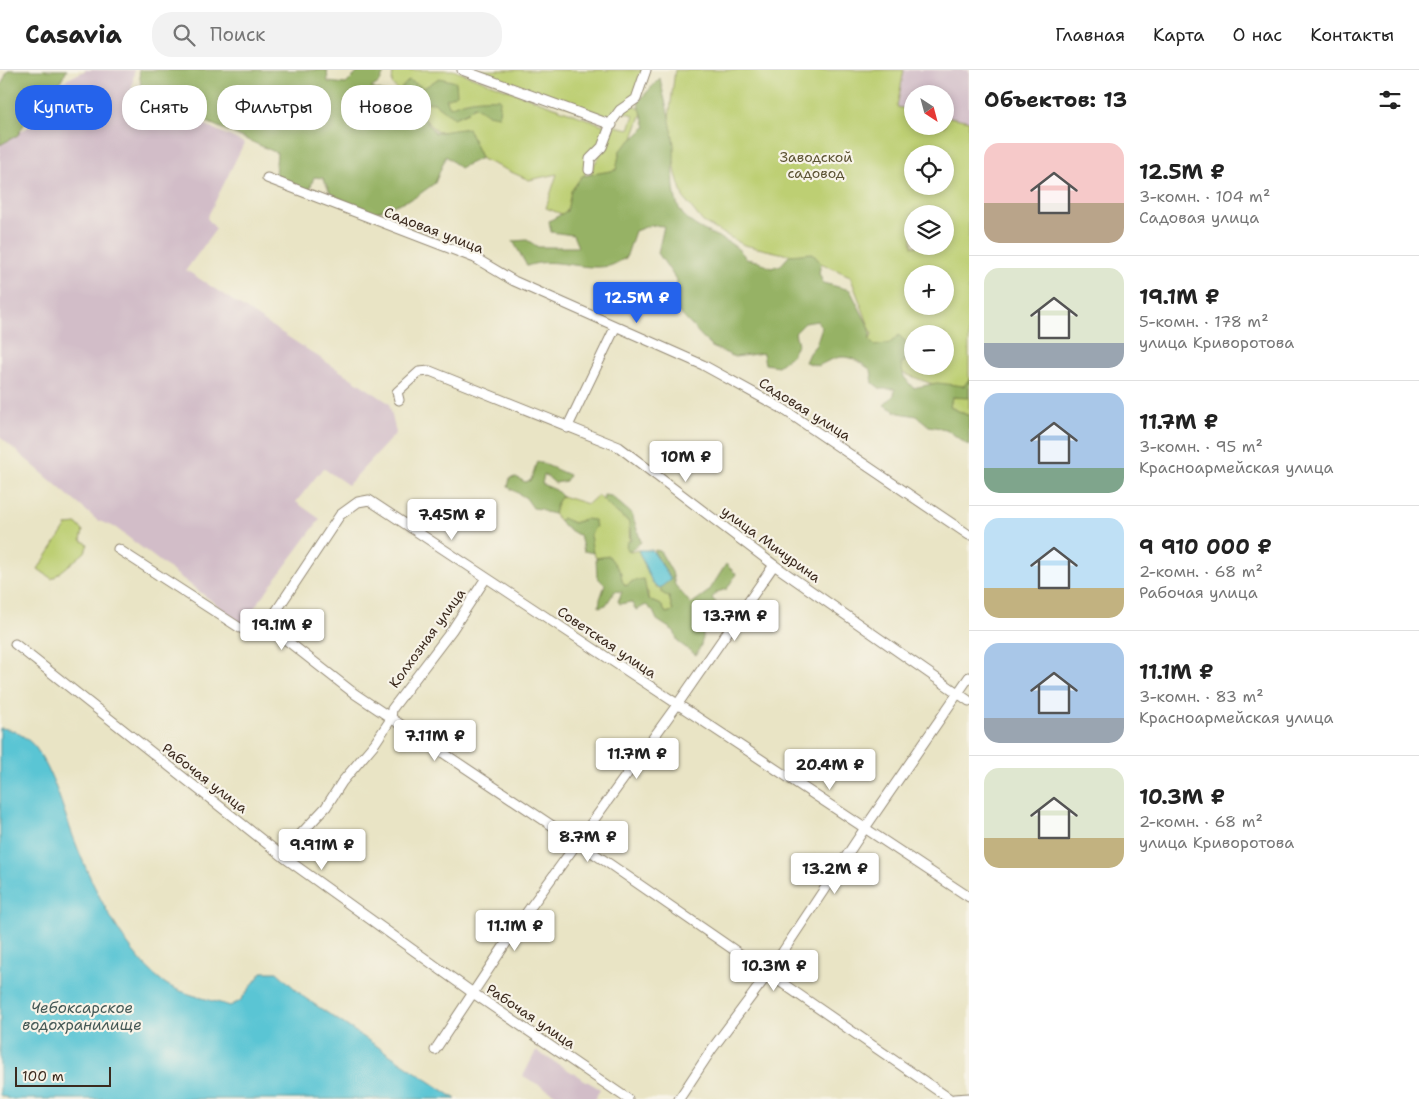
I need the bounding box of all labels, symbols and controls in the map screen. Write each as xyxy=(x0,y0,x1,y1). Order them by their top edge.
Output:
search box xyxy=(152,12,502,57)
text: Casavia xyxy=(25,19,122,51)
icon: search xyxy=(170,21,198,49)
text: Поиск xyxy=(210,22,265,47)
text: Главная xyxy=(1055,23,1125,47)
text: Карта xyxy=(1153,23,1205,47)
text: О нас xyxy=(1233,23,1282,47)
text: Контакты xyxy=(1310,23,1394,47)
chip: Купить xyxy=(15,85,112,130)
chip: Снять xyxy=(122,85,207,130)
chip: Фильтры xyxy=(217,85,331,130)
chip: Новое xyxy=(341,85,431,130)
north arrow xyxy=(904,85,954,135)
map controls xyxy=(904,85,954,375)
text: Объектов: 13 xyxy=(984,86,1127,114)
icon: filters xyxy=(1376,86,1404,114)
button: locate xyxy=(904,145,954,195)
park label: Заводской садовод xyxy=(780,148,852,182)
text: 12.5M ₽ xyxy=(1139,158,1225,186)
icon: home xyxy=(1024,163,1084,223)
text: 3-комн. · 104 m² xyxy=(1139,186,1270,207)
street label: Садовая улица xyxy=(382,203,487,257)
button: layers xyxy=(904,205,954,255)
text: Садовая улица xyxy=(1139,207,1259,228)
button: + xyxy=(904,265,954,315)
pin: 12.5M ₽ xyxy=(591,282,683,324)
text: 19.1M ₽ xyxy=(1139,283,1220,311)
text: 12.5M ₽ xyxy=(604,287,670,308)
icon: home xyxy=(1024,288,1084,348)
text: 5-комн. · 178 m² xyxy=(1139,311,1269,332)
button: − xyxy=(904,325,954,375)
text: улица Криворотова xyxy=(1139,332,1294,353)
street label: Садовая улица xyxy=(756,373,855,445)
text: 11.7M ₽ xyxy=(1139,408,1218,436)
icon: home xyxy=(1024,413,1084,473)
text: 3-комн. · 95 m² xyxy=(1139,436,1263,457)
pin: 10M ₽ xyxy=(651,440,721,483)
text: 10M ₽ xyxy=(660,446,712,467)
text: Красноармейская улица xyxy=(1139,457,1334,478)
pin: 7.45M ₽ xyxy=(406,498,498,541)
street label: улица Мичурина xyxy=(718,502,825,586)
text: 7.45M ₽ xyxy=(418,504,486,525)
text: 9 910 000 ₽ xyxy=(1139,533,1272,561)
icon: home xyxy=(1024,538,1084,598)
text: 2-комн. · 68 m² xyxy=(1139,561,1263,582)
text: Рабочая улица xyxy=(1139,582,1258,603)
street label: Колхозная улица xyxy=(385,584,469,691)
pin: 13.7M ₽ xyxy=(689,600,781,642)
street label: Советская улица xyxy=(554,602,660,682)
text: 13.7M ₽ xyxy=(703,605,767,626)
pin: 19.1M ₽ xyxy=(236,608,328,651)
text: 19.1M ₽ xyxy=(251,614,313,635)
text: 11.1M ₽ xyxy=(1139,658,1214,686)
icon: home xyxy=(1024,663,1084,723)
text: 3-комн. · 83 m² xyxy=(1139,686,1264,707)
text: Красноармейская улица xyxy=(1139,707,1334,728)
pin: 7.11M ₽ xyxy=(389,720,481,762)
text: 7.11M ₽ xyxy=(405,725,465,746)
pin: 11.7M ₽ xyxy=(591,738,683,780)
street label: Рабочая улица xyxy=(159,739,252,817)
text: 11.7M ₽ xyxy=(607,743,667,764)
pin: 20.4M ₽ xyxy=(784,748,876,791)
text: 20.4M ₽ xyxy=(795,754,865,775)
text: 10.3M ₽ xyxy=(1139,783,1225,811)
icon: home xyxy=(1024,788,1084,848)
text: 2-комн. · 68 m² xyxy=(1139,811,1263,832)
pin: 8.7M ₽ xyxy=(547,820,629,863)
text: 8.7M ₽ xyxy=(559,826,617,847)
pin: 9.91M ₽ xyxy=(276,828,368,871)
text: улица Криворотова xyxy=(1139,832,1294,853)
text: 9.91M ₽ xyxy=(290,834,354,855)
pin: 13.2M ₽ xyxy=(789,852,881,895)
text: 13.2M ₽ xyxy=(802,858,868,879)
pin: 11.1M ₽ xyxy=(469,910,561,952)
text: 11.1M ₽ xyxy=(487,915,543,936)
pin: 10.3M ₽ xyxy=(728,950,820,992)
text: 10.3M ₽ xyxy=(741,955,807,976)
street label: Рабочая улица xyxy=(483,980,579,1053)
water label: Чебоксарское водохранилище xyxy=(22,998,142,1035)
scale bar xyxy=(15,1064,111,1087)
text: 100 m xyxy=(22,1067,64,1085)

